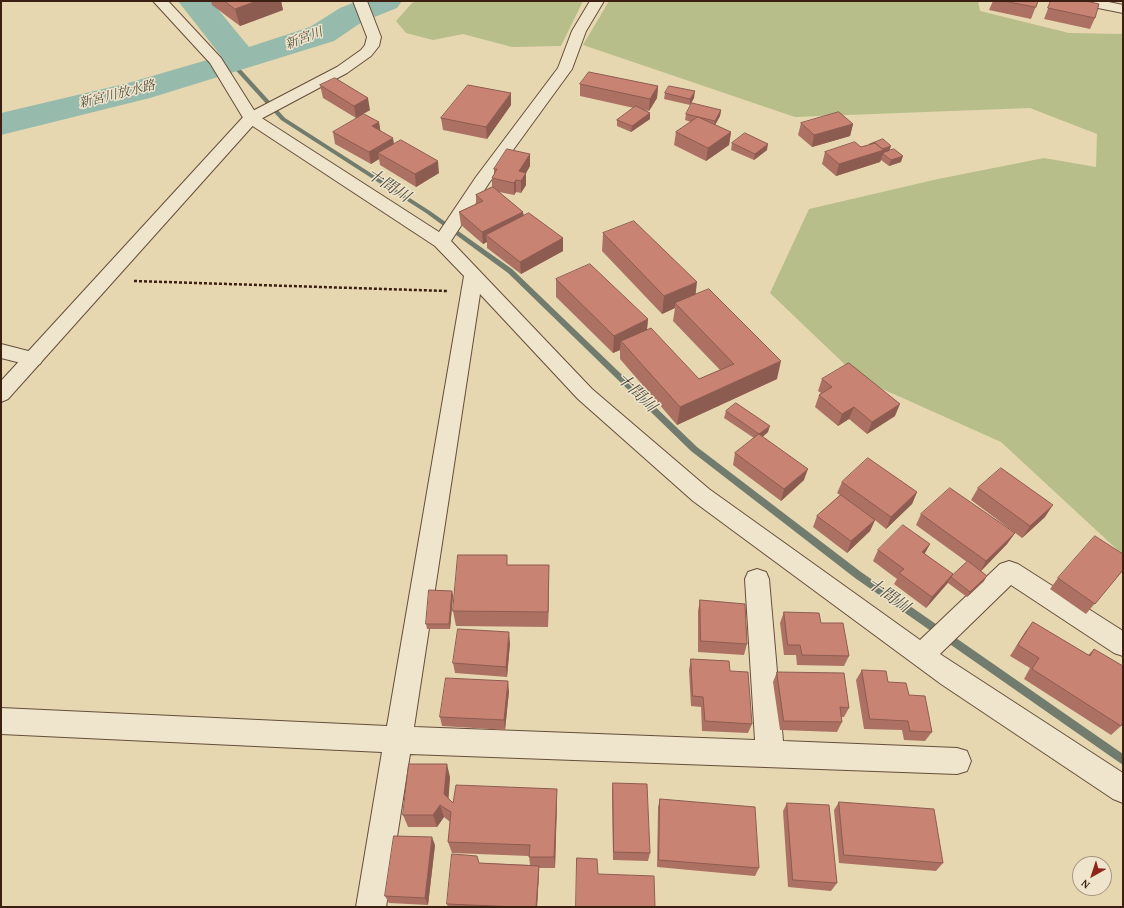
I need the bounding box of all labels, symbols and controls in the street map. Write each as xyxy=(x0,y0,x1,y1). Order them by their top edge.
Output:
water label: 新宮川 xyxy=(283,25,325,53)
water label: 新宮川放水路 xyxy=(77,78,157,112)
water label: 十間川 xyxy=(363,165,413,207)
water label: 十間川 xyxy=(612,369,660,417)
water label: 十間川 xyxy=(863,574,913,618)
north arrow xyxy=(1072,856,1112,896)
text: N xyxy=(1077,876,1093,893)

